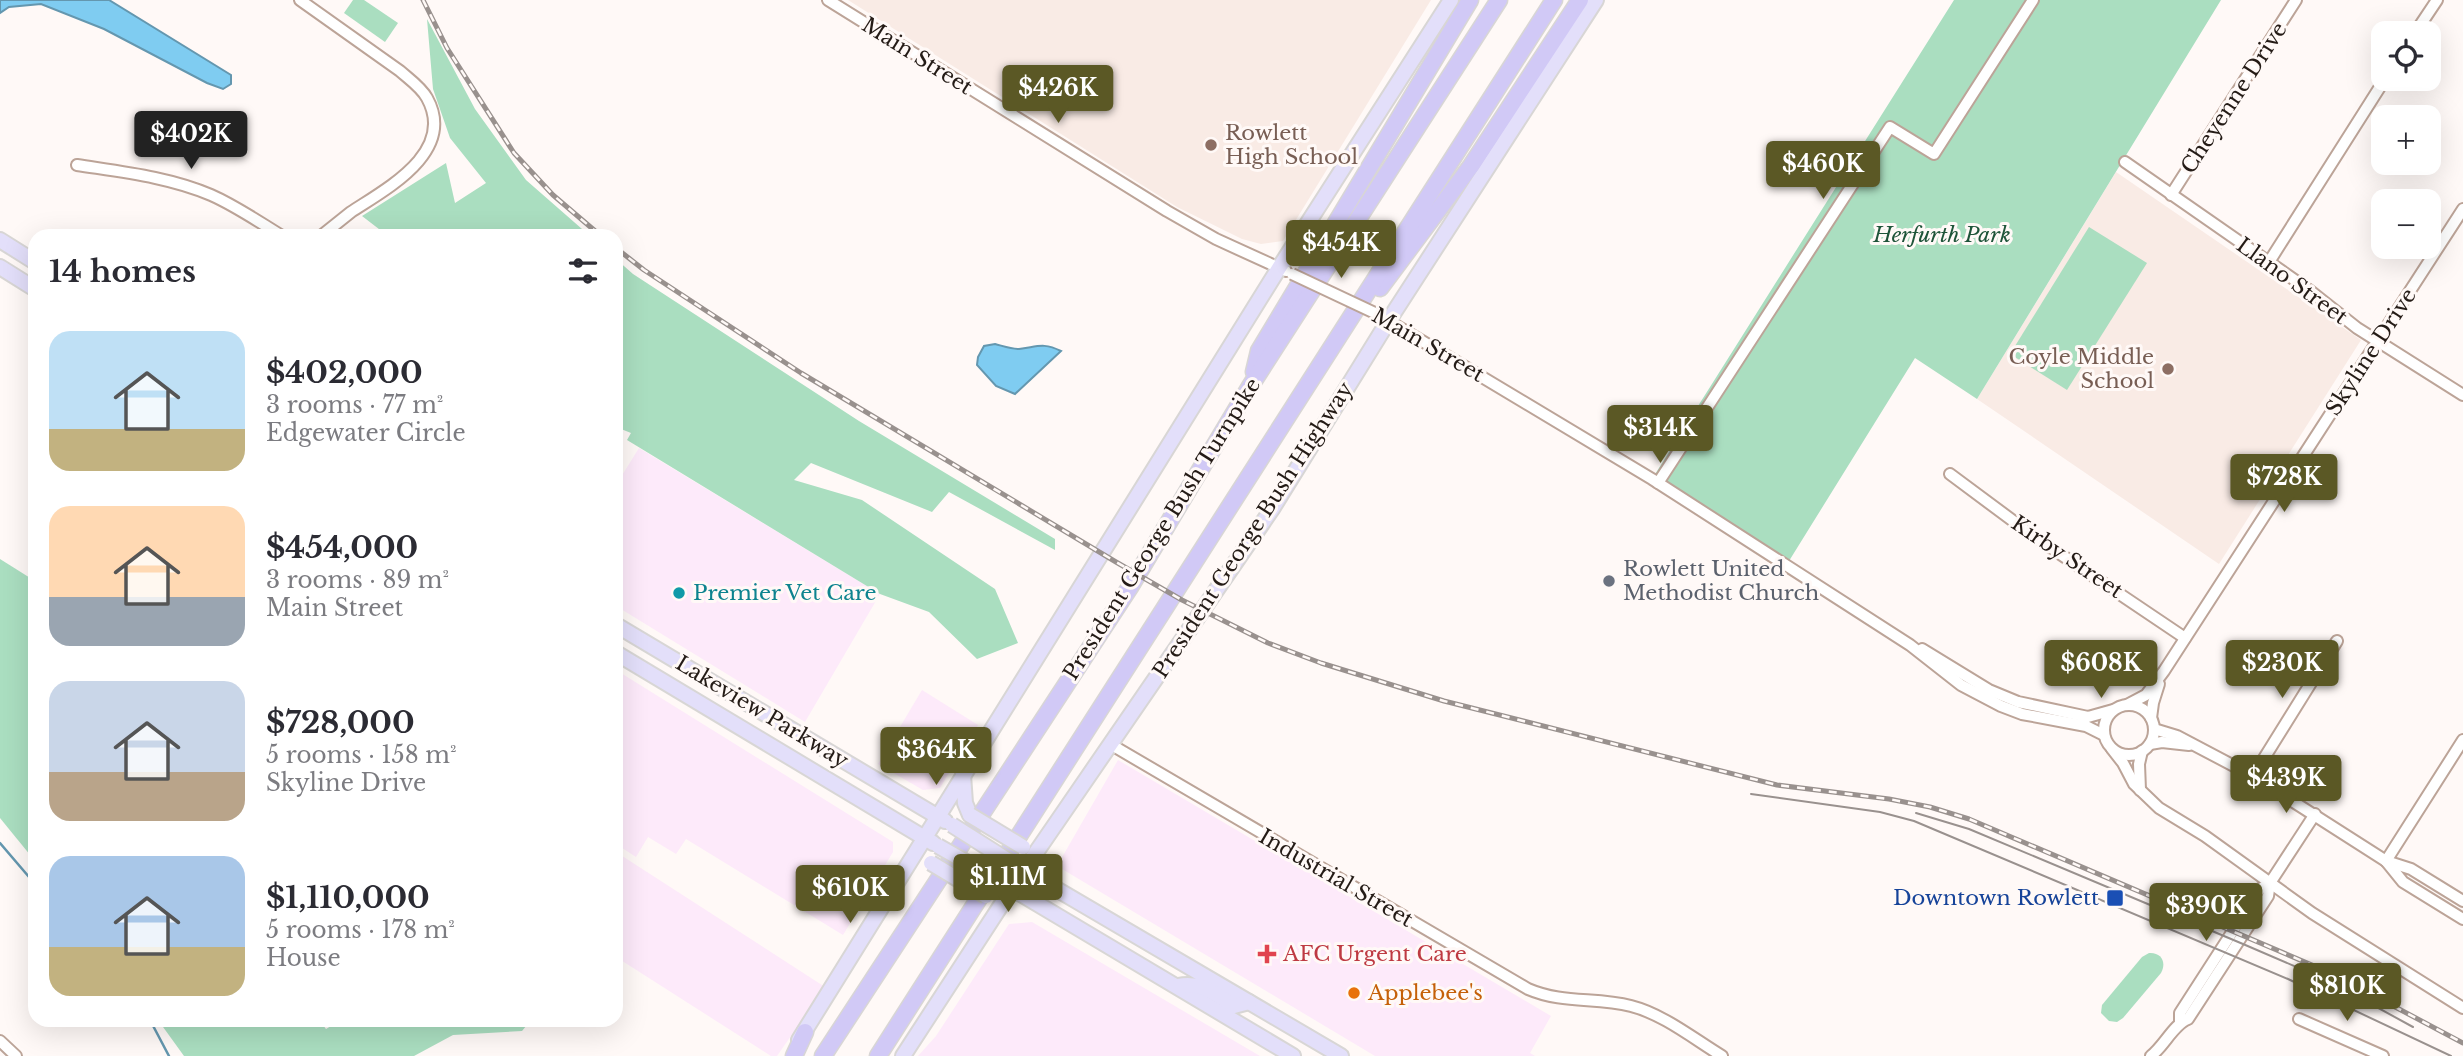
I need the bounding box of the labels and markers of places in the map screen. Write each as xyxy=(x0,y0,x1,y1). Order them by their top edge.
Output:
pin: $426K xyxy=(1009,66,1107,125)
pin: $402K xyxy=(142,111,240,171)
place label: Rowlett High School xyxy=(1225,120,1358,170)
marker: Rowlett High School xyxy=(1203,137,1219,153)
pin: $460K xyxy=(1774,142,1872,201)
pin: $454K xyxy=(1292,220,1390,280)
place label: Coyle Middle School xyxy=(2008,344,2154,394)
marker: Coyle Middle School xyxy=(2160,361,2176,377)
pin: $314K xyxy=(1611,406,1709,465)
pin: $728K xyxy=(2235,454,2333,514)
place label: Rowlett United Methodist Church xyxy=(1623,556,1819,606)
marker: Rowlett United Methodist Church xyxy=(1601,573,1617,589)
place label: Premier Vet Care xyxy=(693,580,877,606)
marker: Premier Vet Care xyxy=(671,585,687,601)
pin: $608K xyxy=(2052,640,2150,700)
pin: $230K xyxy=(2233,640,2331,700)
pin: $364K xyxy=(887,728,985,787)
pin: $439K xyxy=(2237,756,2335,815)
pin: $1.11M xyxy=(951,855,1065,914)
pin: $610K xyxy=(801,866,899,925)
pin: $390K xyxy=(2157,884,2255,943)
place label: Downtown Rowlett xyxy=(1893,885,2099,911)
marker: Downtown Rowlett xyxy=(2105,888,2125,908)
place label: AFC Urgent Care xyxy=(1282,941,1467,967)
marker: AFC Urgent Care xyxy=(1257,944,1277,964)
pin: $810K xyxy=(2298,964,2396,1023)
place label: Applebee's xyxy=(1367,980,1483,1006)
marker: Applebee's xyxy=(1346,985,1362,1001)

